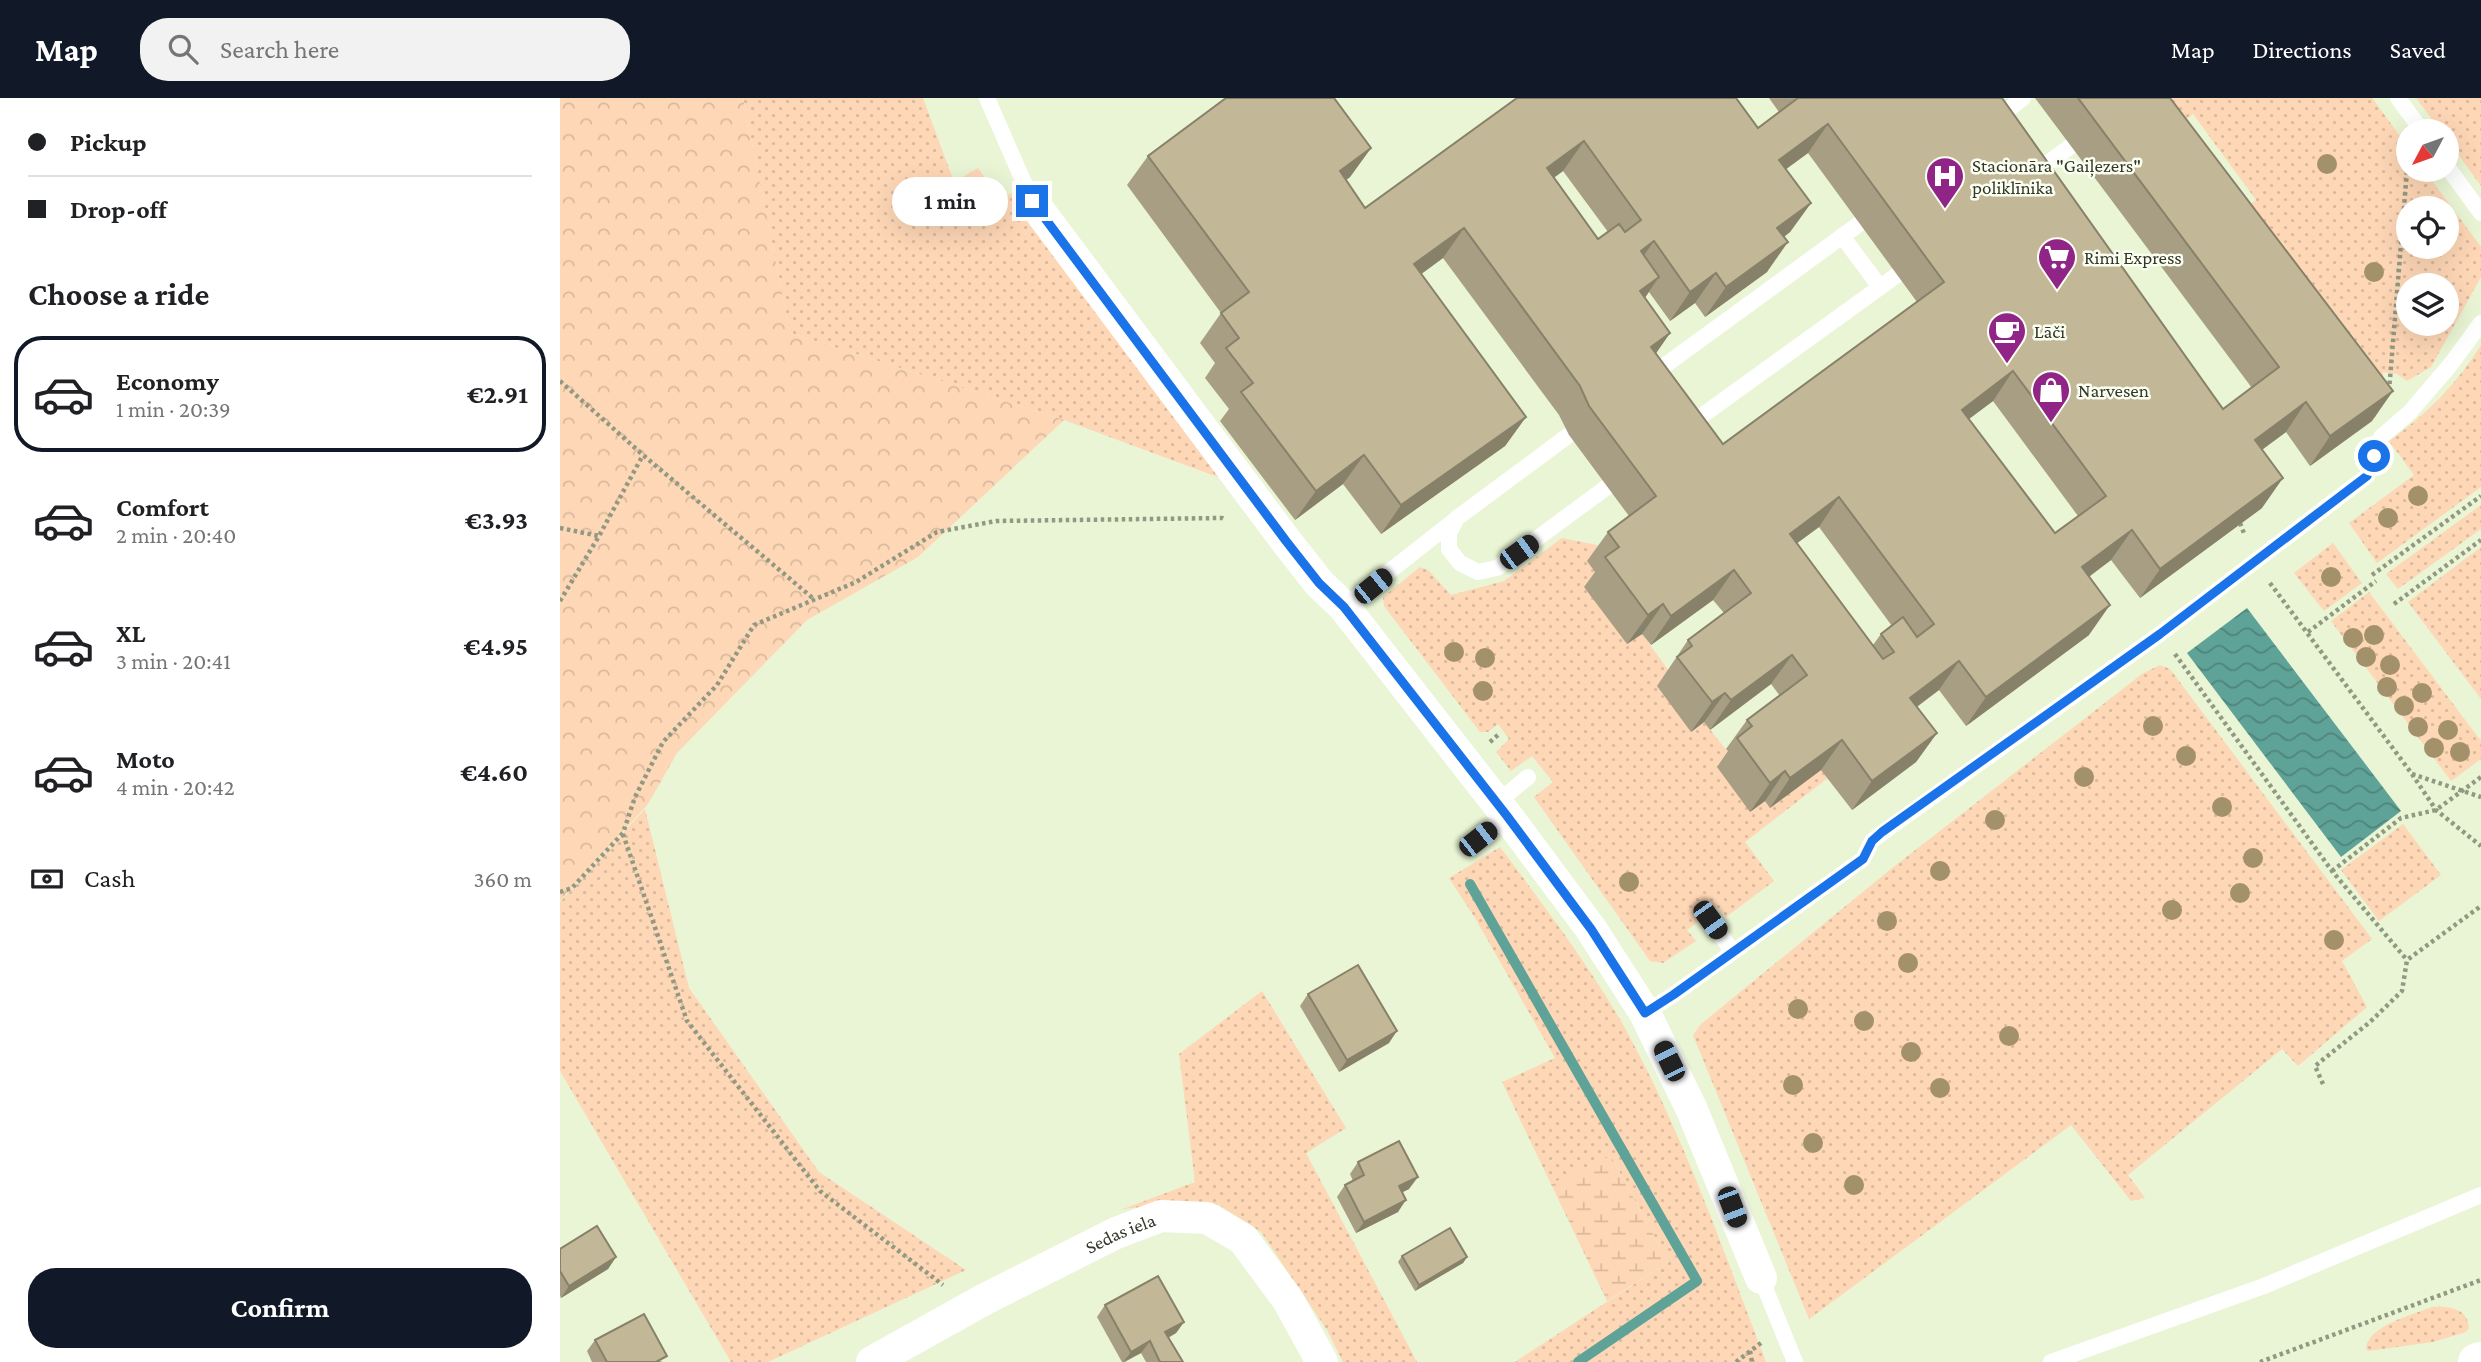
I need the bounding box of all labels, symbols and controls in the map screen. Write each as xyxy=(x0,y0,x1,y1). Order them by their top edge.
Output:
search box xyxy=(140,18,630,81)
icon: search xyxy=(164,30,202,68)
text: Map xyxy=(35,31,98,68)
text: Search here xyxy=(220,35,339,64)
text: Map xyxy=(2171,36,2215,63)
text: Directions xyxy=(2253,36,2352,63)
text: Saved xyxy=(2390,36,2446,63)
north arrow xyxy=(2396,119,2459,182)
map controls xyxy=(2396,119,2459,336)
text: Pickup xyxy=(70,128,147,157)
hospital icon: Stacionāra "Gaiļezers" poliklīnika xyxy=(1924,155,1966,210)
place label: Stacionāra "Gaiļezers" poliklīnika xyxy=(1972,155,2141,198)
callout: 1 min xyxy=(892,176,1008,226)
route end xyxy=(1016,185,1048,217)
text: 1 min xyxy=(924,188,976,214)
text: Drop-off xyxy=(70,195,167,224)
button: locate xyxy=(2396,196,2459,259)
supermarket icon: Rimi Express xyxy=(2036,236,2078,291)
place label: Rimi Express xyxy=(2084,247,2182,268)
button: layers xyxy=(2396,273,2459,336)
text: Choose a ride xyxy=(28,276,209,312)
cafe icon: Lāči xyxy=(1986,310,2028,365)
place label: Lāči xyxy=(2034,321,2065,342)
icon: car xyxy=(32,363,95,426)
text: Economy xyxy=(116,367,219,396)
shop icon: Narvesen xyxy=(2030,369,2072,424)
text: €2.91 xyxy=(467,380,528,409)
place label: Narvesen xyxy=(2078,380,2149,401)
text: 1 min · 20:39 xyxy=(116,396,231,422)
route start xyxy=(2358,440,2390,472)
icon: car xyxy=(32,489,95,552)
text: Comfort xyxy=(116,493,209,522)
text: €3.93 xyxy=(465,506,528,535)
text: 2 min · 20:40 xyxy=(116,522,236,548)
car xyxy=(1496,531,1543,573)
car xyxy=(1351,565,1396,607)
icon: car xyxy=(32,615,95,678)
text: XL xyxy=(116,619,145,648)
text: €4.95 xyxy=(464,632,528,661)
text: 3 min · 20:41 xyxy=(116,648,231,674)
icon: car xyxy=(32,741,95,804)
text: Moto xyxy=(116,745,175,774)
text: €4.60 xyxy=(460,758,528,787)
text: 4 min · 20:42 xyxy=(116,774,235,800)
car xyxy=(1455,818,1502,860)
icon: cash xyxy=(28,860,66,898)
text: Cash xyxy=(84,864,135,893)
text: 360 m xyxy=(474,866,532,892)
car xyxy=(1690,897,1731,943)
car xyxy=(1651,1038,1688,1084)
car xyxy=(1715,1184,1750,1230)
street label: Sedas iela xyxy=(1082,1209,1158,1258)
button: Confirm xyxy=(28,1268,532,1348)

